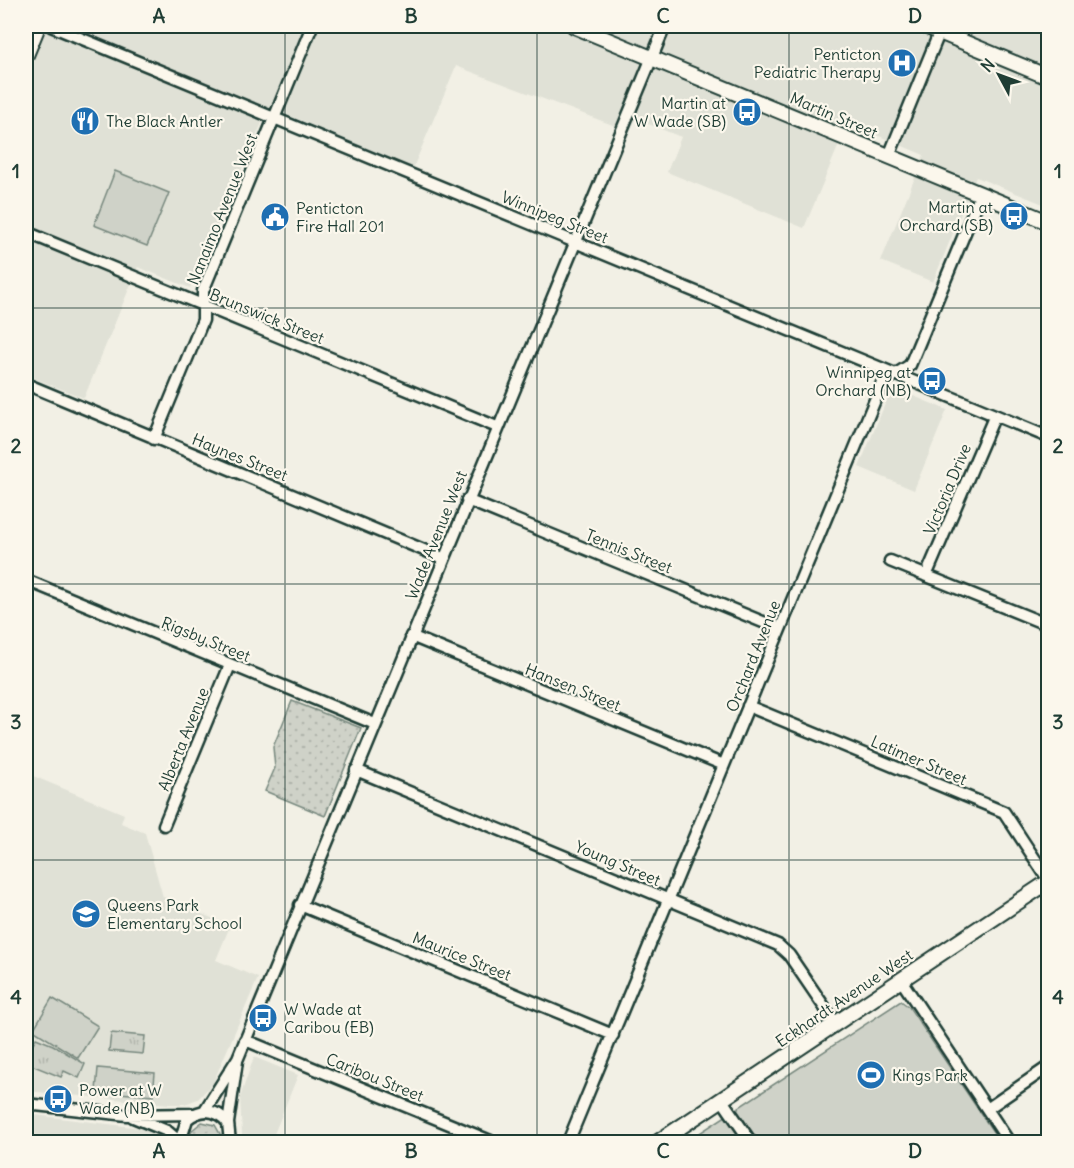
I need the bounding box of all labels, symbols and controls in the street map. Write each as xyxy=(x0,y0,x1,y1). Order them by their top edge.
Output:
text: A xyxy=(153,3,166,28)
text: B xyxy=(404,3,418,28)
text: C xyxy=(656,3,670,28)
text: D xyxy=(908,3,922,28)
place label: Penticton Pediatric Therapy xyxy=(754,44,881,82)
north arrow xyxy=(969,45,1029,105)
hospital icon: Penticton Pediatric Therapy xyxy=(886,47,918,79)
text: N xyxy=(977,54,999,76)
street label: Martin Street xyxy=(787,88,881,143)
place label: Martin at W Wade (SB) xyxy=(634,93,727,131)
bus stop icon: Martin at W Wade (SB) xyxy=(731,96,763,128)
restaurant icon: The Black Antler xyxy=(69,105,101,137)
place label: The Black Antler xyxy=(106,111,223,131)
street label: Nanaimo Avenue West xyxy=(182,130,262,288)
text: 1 xyxy=(12,158,20,183)
text: 1 xyxy=(1054,158,1062,183)
street label: Winnipeg Street xyxy=(499,186,612,248)
place label: Martin at Orchard (SB) xyxy=(899,197,994,235)
place label: Penticton Fire Hall 201 xyxy=(296,198,384,236)
bus stop icon: Martin at Orchard (SB) xyxy=(998,200,1030,232)
public building icon: Penticton Fire Hall 201 xyxy=(259,201,291,233)
street label: Brunswick Street xyxy=(207,284,328,348)
place label: Winnipeg at Orchard (NB) xyxy=(815,362,912,400)
bus stop icon: Winnipeg at Orchard (NB) xyxy=(916,365,948,397)
street label: Haynes Street xyxy=(189,429,291,485)
text: 2 xyxy=(11,433,22,458)
text: 2 xyxy=(1053,433,1064,458)
street label: Victoria Drive xyxy=(919,440,975,538)
street label: Wade Avenue West xyxy=(401,467,471,603)
street label: Tennis Street xyxy=(583,525,676,578)
street label: Orchard Avenue xyxy=(722,597,784,715)
street label: Rigsby Street xyxy=(158,612,254,666)
street label: Hansen Street xyxy=(522,659,624,716)
street label: Alberta Avenue xyxy=(153,684,213,794)
text: 3 xyxy=(10,709,22,734)
text: 3 xyxy=(1052,709,1064,734)
street label: Latimer Street xyxy=(868,731,971,789)
street label: Young Street xyxy=(572,836,664,890)
place label: Queens Park Elementary School xyxy=(107,895,242,933)
school or university icon: Queens Park Elementary School xyxy=(70,898,102,930)
street label: Maurice Street xyxy=(410,927,515,985)
street label: Eckhardt Avenue West xyxy=(771,944,917,1051)
text: 4 xyxy=(10,984,22,1009)
text: 4 xyxy=(1052,984,1064,1009)
place label: W Wade at Caribou (EB) xyxy=(284,999,374,1037)
bus stop icon: W Wade at Caribou (EB) xyxy=(247,1002,279,1034)
street label: Caribou Street xyxy=(323,1048,427,1106)
sports icon: Kings Park xyxy=(855,1059,887,1091)
place label: Kings Park xyxy=(892,1065,968,1085)
place label: Power at W Wade (NB) xyxy=(79,1080,162,1118)
bus stop icon: Power at W Wade (NB) xyxy=(42,1083,74,1115)
text: A xyxy=(153,1138,166,1163)
text: B xyxy=(404,1138,418,1163)
text: C xyxy=(656,1138,670,1163)
text: D xyxy=(908,1138,922,1163)

